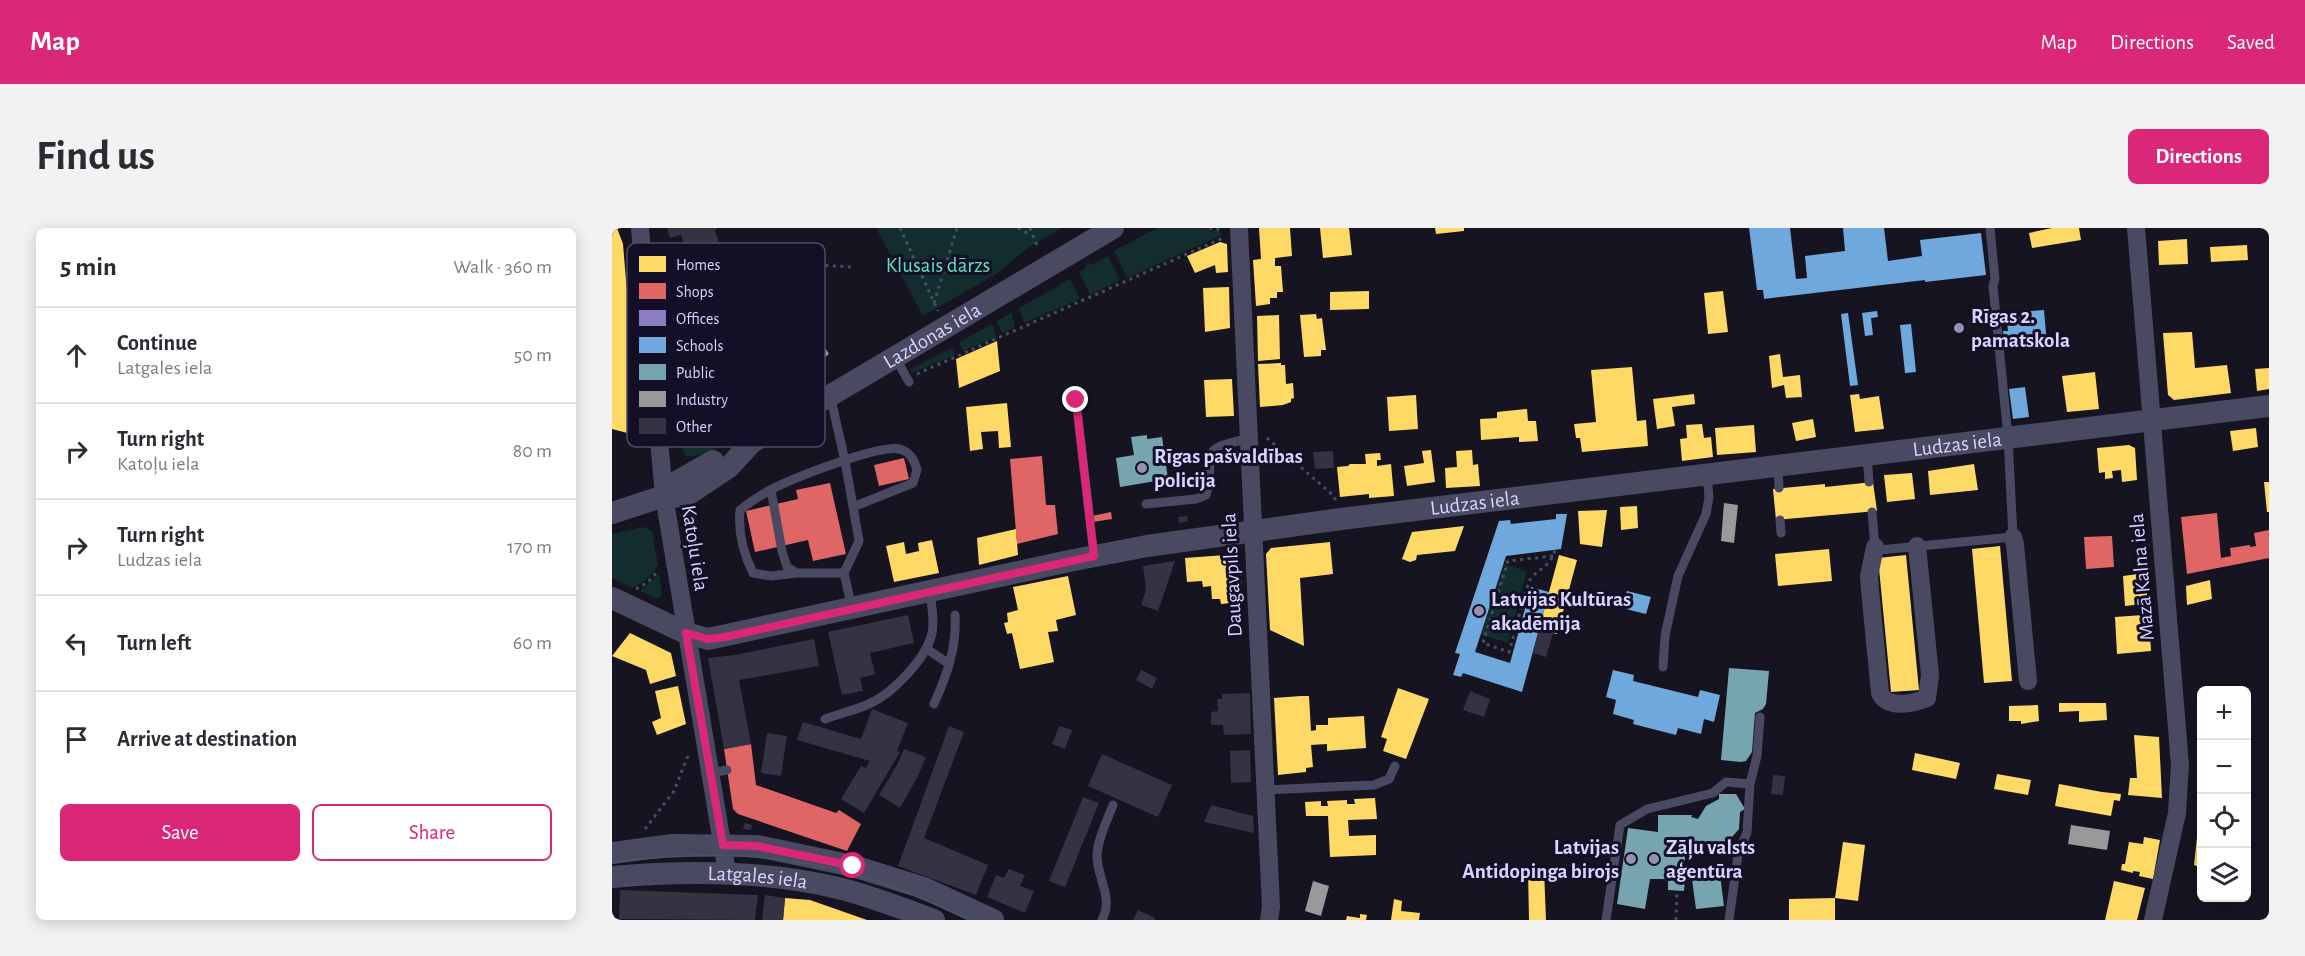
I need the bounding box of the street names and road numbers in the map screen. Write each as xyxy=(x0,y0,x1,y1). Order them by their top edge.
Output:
street label: Lazdonas iela xyxy=(880,298,985,372)
street label: Ludzas iela xyxy=(1911,428,2003,460)
street label: Ludzas iela xyxy=(1429,487,1521,519)
street label: Katoļu iela xyxy=(676,504,712,593)
street label: Daugavpils iela xyxy=(1218,512,1246,638)
street label: Mazā Kalna iela xyxy=(2126,512,2158,642)
street label: Latgales iela xyxy=(708,863,810,892)

